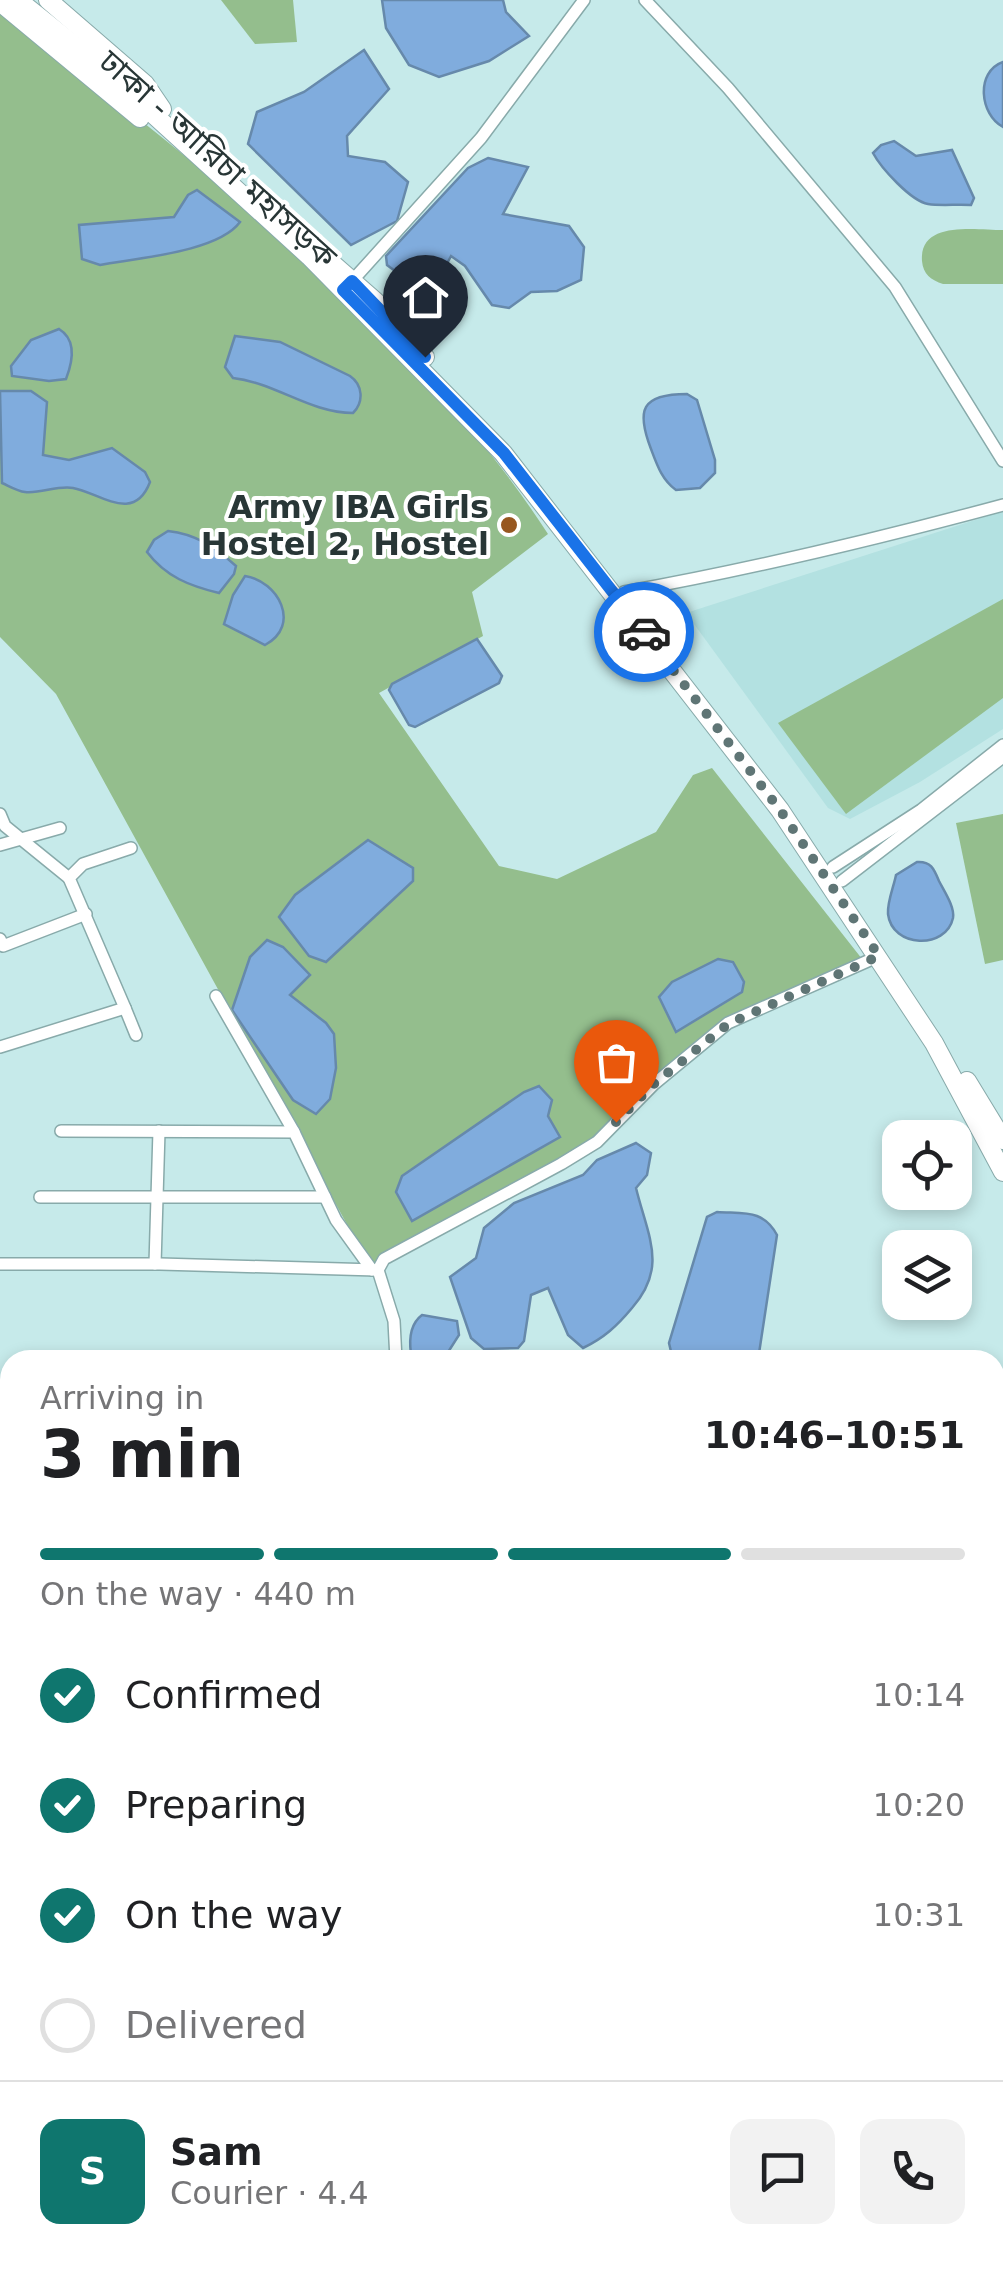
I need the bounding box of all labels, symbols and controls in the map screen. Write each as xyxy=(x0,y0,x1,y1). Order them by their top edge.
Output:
street label: ঢাকা - আরিচা মহাসড়ক xyxy=(91,42,345,276)
pin xyxy=(383,255,468,358)
icon: home xyxy=(398,270,453,325)
place label: Army IBA Girls Hostel 2, Hostel xyxy=(201,488,489,563)
marker: Army IBA Girls Hostel 2, Hostel xyxy=(498,514,520,536)
courier xyxy=(594,582,694,682)
icon: car xyxy=(617,605,672,660)
pin xyxy=(574,1020,659,1123)
icon: bag xyxy=(589,1035,644,1090)
map controls xyxy=(882,1120,972,1320)
button: locate xyxy=(882,1120,972,1210)
button: layers xyxy=(882,1230,972,1320)
text: Arriving in xyxy=(40,1379,204,1417)
text: 10:46–10:51 xyxy=(704,1413,965,1457)
text: 3 min xyxy=(40,1417,244,1492)
text: On the way · 440 m xyxy=(40,1575,356,1613)
icon: check xyxy=(40,1668,95,1723)
text: Confirmed xyxy=(125,1673,322,1717)
text: 10:14 xyxy=(873,1676,965,1714)
icon: check xyxy=(40,1778,95,1833)
text: Preparing xyxy=(125,1783,307,1827)
text: 10:20 xyxy=(873,1786,965,1824)
icon: check xyxy=(40,1888,95,1943)
text: On the way xyxy=(125,1893,342,1937)
text: 10:31 xyxy=(873,1896,965,1934)
text: Delivered xyxy=(125,2003,307,2047)
button: chat xyxy=(730,2119,835,2224)
button: phone xyxy=(860,2119,965,2224)
text: Sam xyxy=(170,2130,263,2174)
text: S xyxy=(79,2149,106,2193)
text: Courier · 4.4 xyxy=(170,2174,369,2212)

